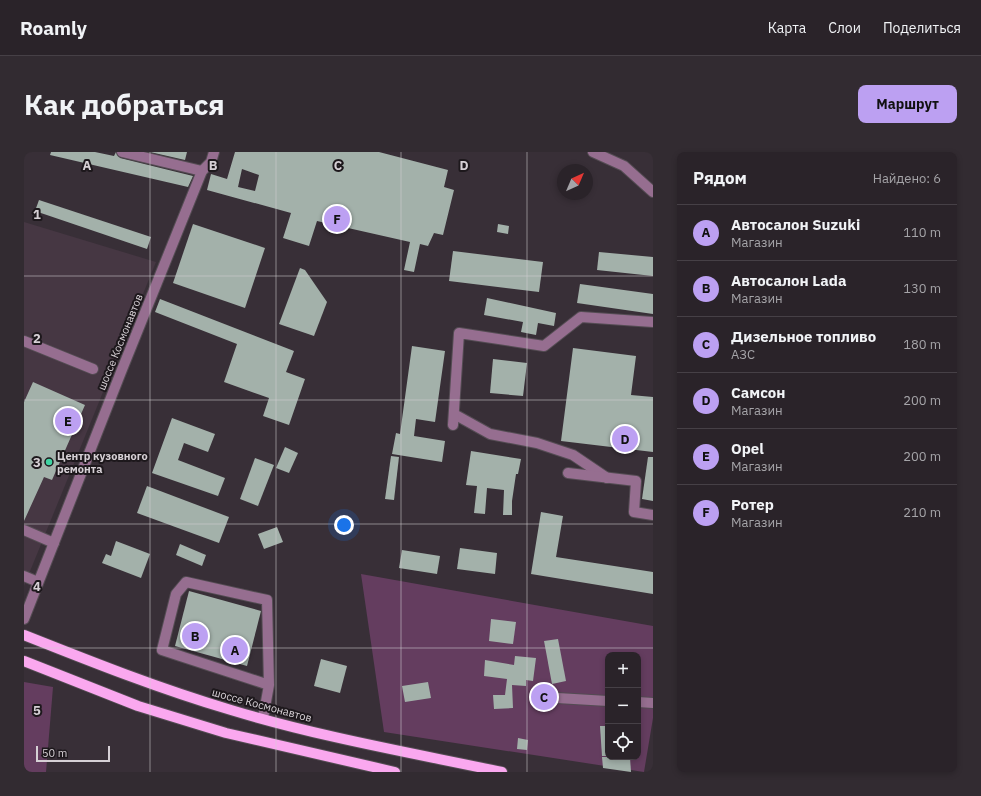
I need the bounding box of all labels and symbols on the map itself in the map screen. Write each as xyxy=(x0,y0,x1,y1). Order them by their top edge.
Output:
text: A xyxy=(83,157,92,174)
text: B xyxy=(209,157,218,174)
text: C xyxy=(334,157,343,174)
text: D xyxy=(459,157,469,174)
north arrow xyxy=(557,164,593,200)
pin: F xyxy=(324,204,350,234)
text: 1 xyxy=(33,206,41,223)
street label: шоссе Космонавтов xyxy=(94,292,146,392)
text: 2 xyxy=(33,330,41,347)
pin: E xyxy=(55,406,81,436)
pin: D xyxy=(612,424,638,454)
place label: Центр кузовного ремонта xyxy=(57,449,148,476)
text: 3 xyxy=(33,454,41,471)
marker: Центр кузовного ремонта xyxy=(44,457,54,467)
your location xyxy=(334,515,354,535)
text: 4 xyxy=(33,578,41,595)
pin: B xyxy=(182,621,208,651)
pin: A xyxy=(222,635,248,665)
pin: C xyxy=(531,682,557,712)
street label: шоссе Космонавтов xyxy=(211,685,313,725)
text: 5 xyxy=(33,702,41,719)
scale bar xyxy=(36,744,110,763)

